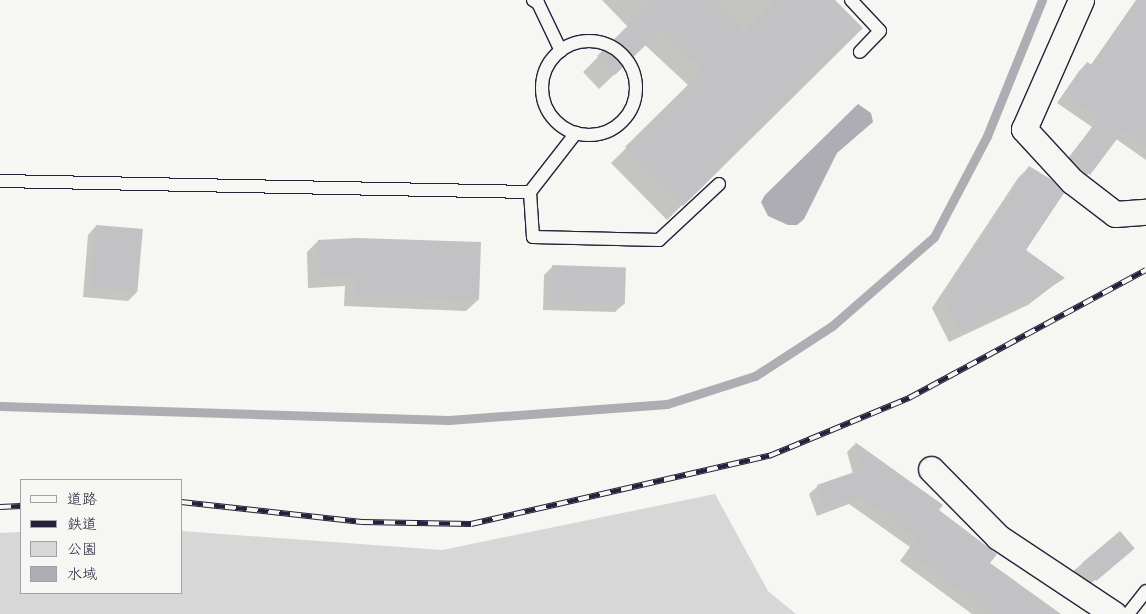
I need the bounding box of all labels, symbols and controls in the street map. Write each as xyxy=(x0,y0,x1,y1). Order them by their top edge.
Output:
legend xyxy=(20,479,182,594)
text: 道路 xyxy=(67,490,97,510)
text: 鉄道 xyxy=(67,515,97,535)
text: 公園 xyxy=(67,540,97,560)
text: 水域 xyxy=(67,565,97,585)

